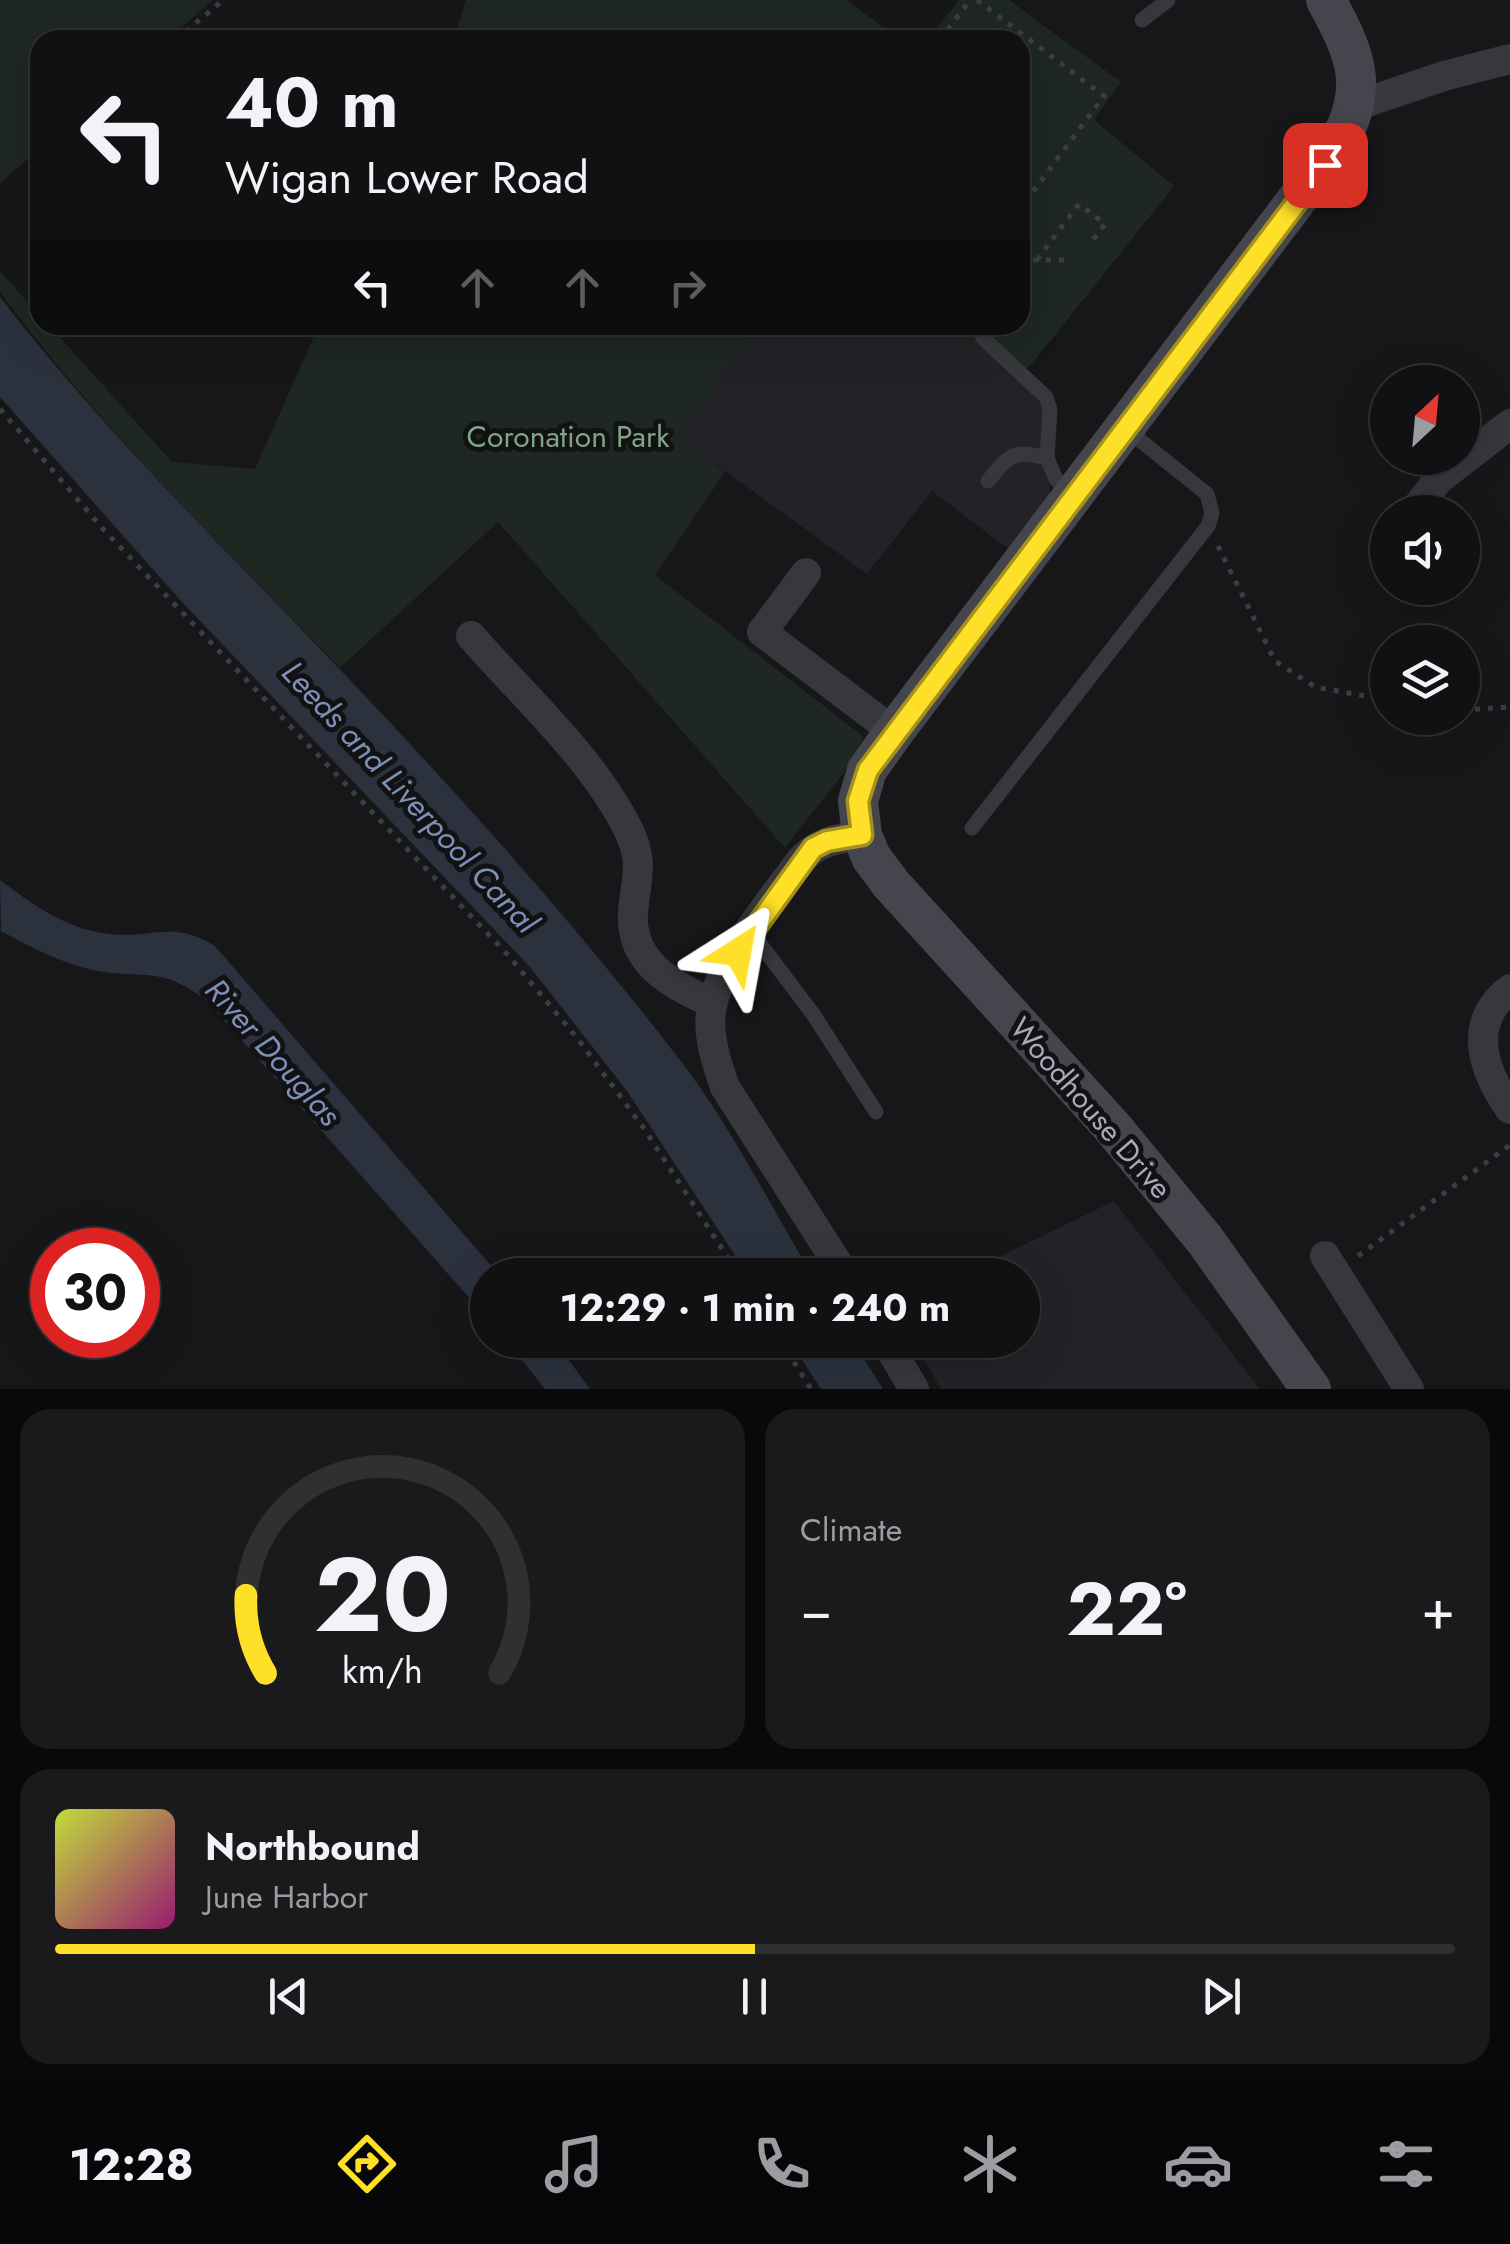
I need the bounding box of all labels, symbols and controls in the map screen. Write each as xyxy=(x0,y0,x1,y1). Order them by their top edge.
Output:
text: 40 m xyxy=(225,52,399,153)
icon: left xyxy=(60,70,190,200)
pin xyxy=(1283,123,1368,208)
icon: arrive xyxy=(1298,138,1353,193)
text: Wigan Lower Road xyxy=(225,145,589,210)
icon: left xyxy=(345,260,400,315)
icon: ahead xyxy=(450,260,505,315)
icon: ahead xyxy=(555,260,610,315)
icon: right xyxy=(660,260,715,315)
north arrow xyxy=(1370,365,1480,475)
map controls xyxy=(1370,365,1480,735)
park label: Coronation Park xyxy=(467,415,670,458)
button: sound xyxy=(1370,495,1480,605)
button: layers xyxy=(1370,625,1480,735)
water label: Leeds and Liverpool Canal xyxy=(271,651,550,945)
position arrow xyxy=(686,900,790,1004)
water label: River Douglas xyxy=(194,968,352,1136)
street label: Woodhouse Drive xyxy=(1000,1008,1182,1208)
speed limit sign: 30 xyxy=(30,1228,160,1358)
text: 12:29 · 1 min · 240 m xyxy=(560,1280,950,1335)
text: Climate xyxy=(800,1507,902,1553)
text: 20 xyxy=(314,1520,451,1670)
text: 22° xyxy=(1066,1555,1187,1663)
text: − xyxy=(800,1570,832,1650)
text: + xyxy=(1421,1570,1455,1650)
text: km/h xyxy=(342,1645,423,1696)
text: Northbound xyxy=(205,1819,420,1874)
text: June Harbor xyxy=(205,1874,368,1920)
icon: previous xyxy=(261,1969,316,2024)
icon: pause xyxy=(727,1969,782,2024)
icon: next xyxy=(1194,1969,1249,2024)
icon: directions xyxy=(332,2129,402,2199)
icon: music xyxy=(539,2129,609,2199)
icon: phone xyxy=(747,2129,817,2199)
icon: climate xyxy=(955,2129,1025,2199)
icon: car xyxy=(1163,2129,1233,2199)
icon: filters xyxy=(1371,2129,1441,2199)
text: 12:28 xyxy=(69,2132,194,2197)

